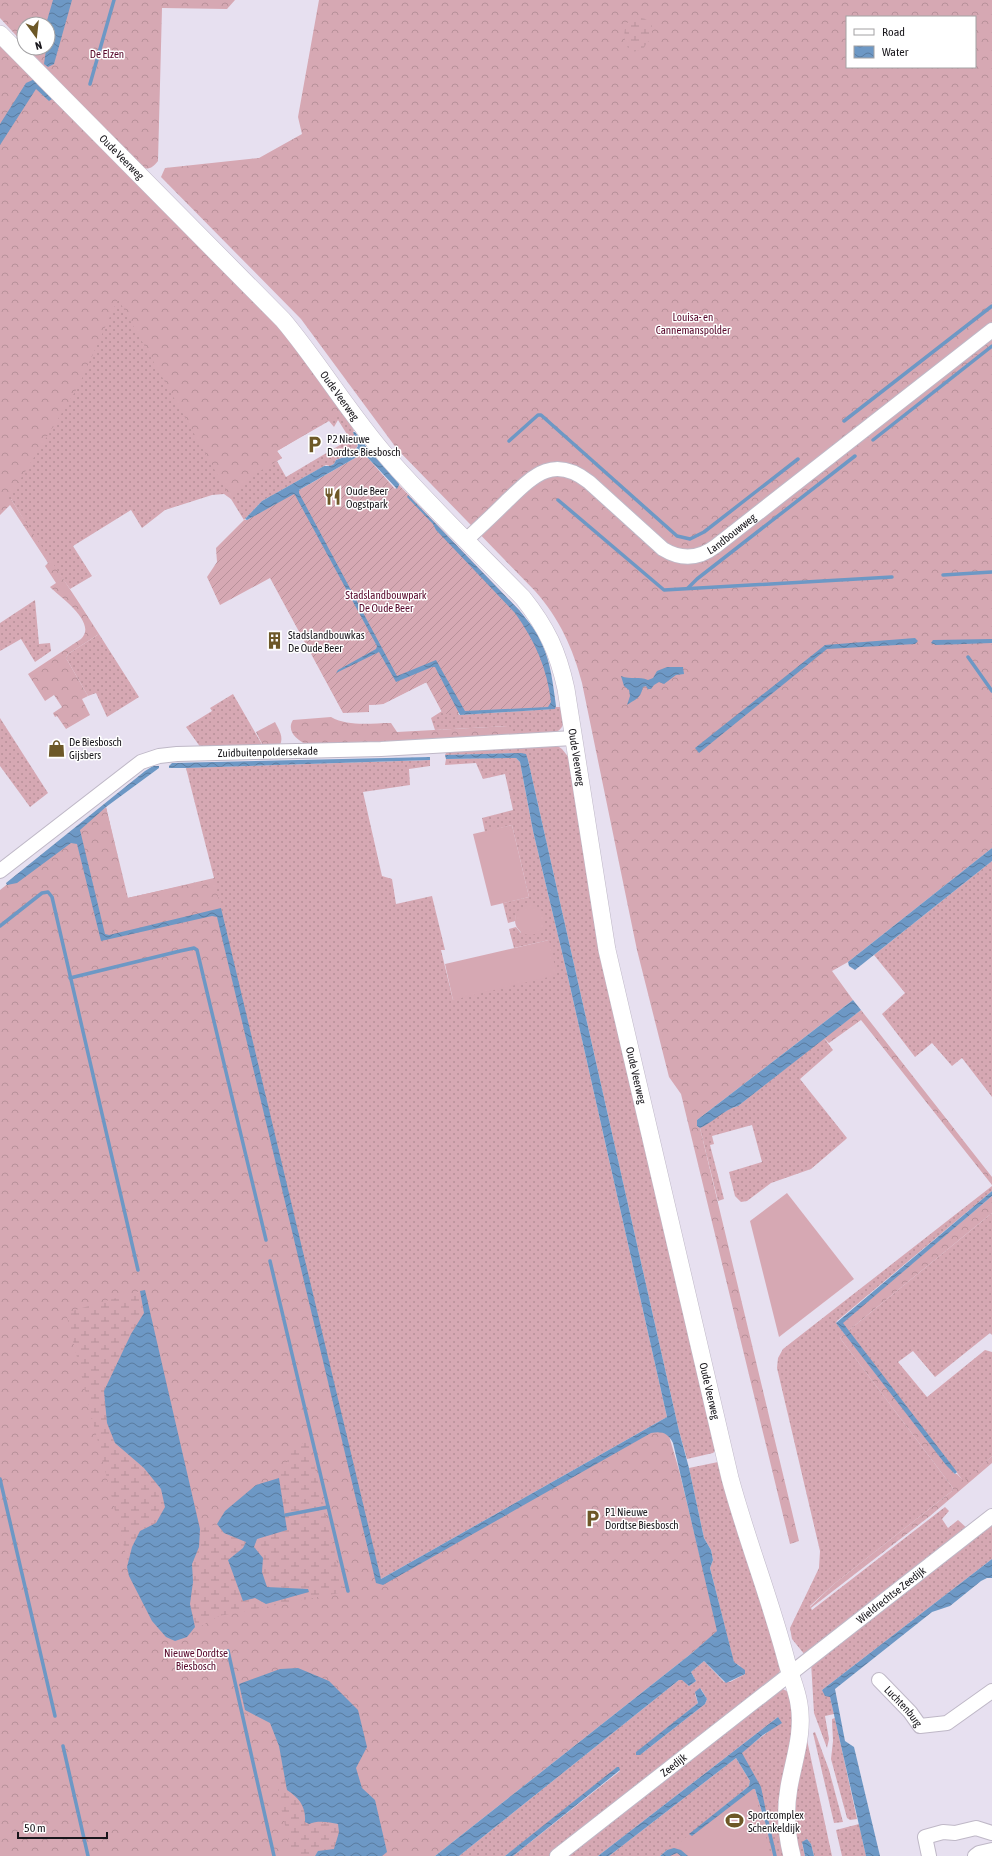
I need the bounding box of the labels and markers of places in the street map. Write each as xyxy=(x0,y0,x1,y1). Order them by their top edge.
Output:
place label: P2 Nieuwe Dordtse Biesbosch xyxy=(327,433,401,458)
parking icon: P2 Nieuwe Dordtse Biesbosch xyxy=(304,435,324,455)
place label: Oude Beer Oogstpark xyxy=(346,485,389,510)
restaurant icon: Oude Beer Oogstpark xyxy=(323,487,343,507)
place label: Stadslandbouwkas De Oude Beer xyxy=(288,629,365,654)
building icon: Stadslandbouwkas De Oude Beer xyxy=(265,631,285,651)
place label: De Biesbosch Gijsbers xyxy=(69,736,122,761)
shop icon: De Biesbosch Gijsbers xyxy=(46,738,66,758)
place label: P1 Nieuwe Dordtse Biesbosch xyxy=(605,1506,679,1531)
parking icon: P1 Nieuwe Dordtse Biesbosch xyxy=(582,1508,602,1528)
place label: Sportcomplex Schenkeldijk xyxy=(748,1809,804,1834)
sports icon: Sportcomplex Schenkeldijk xyxy=(725,1811,745,1831)

